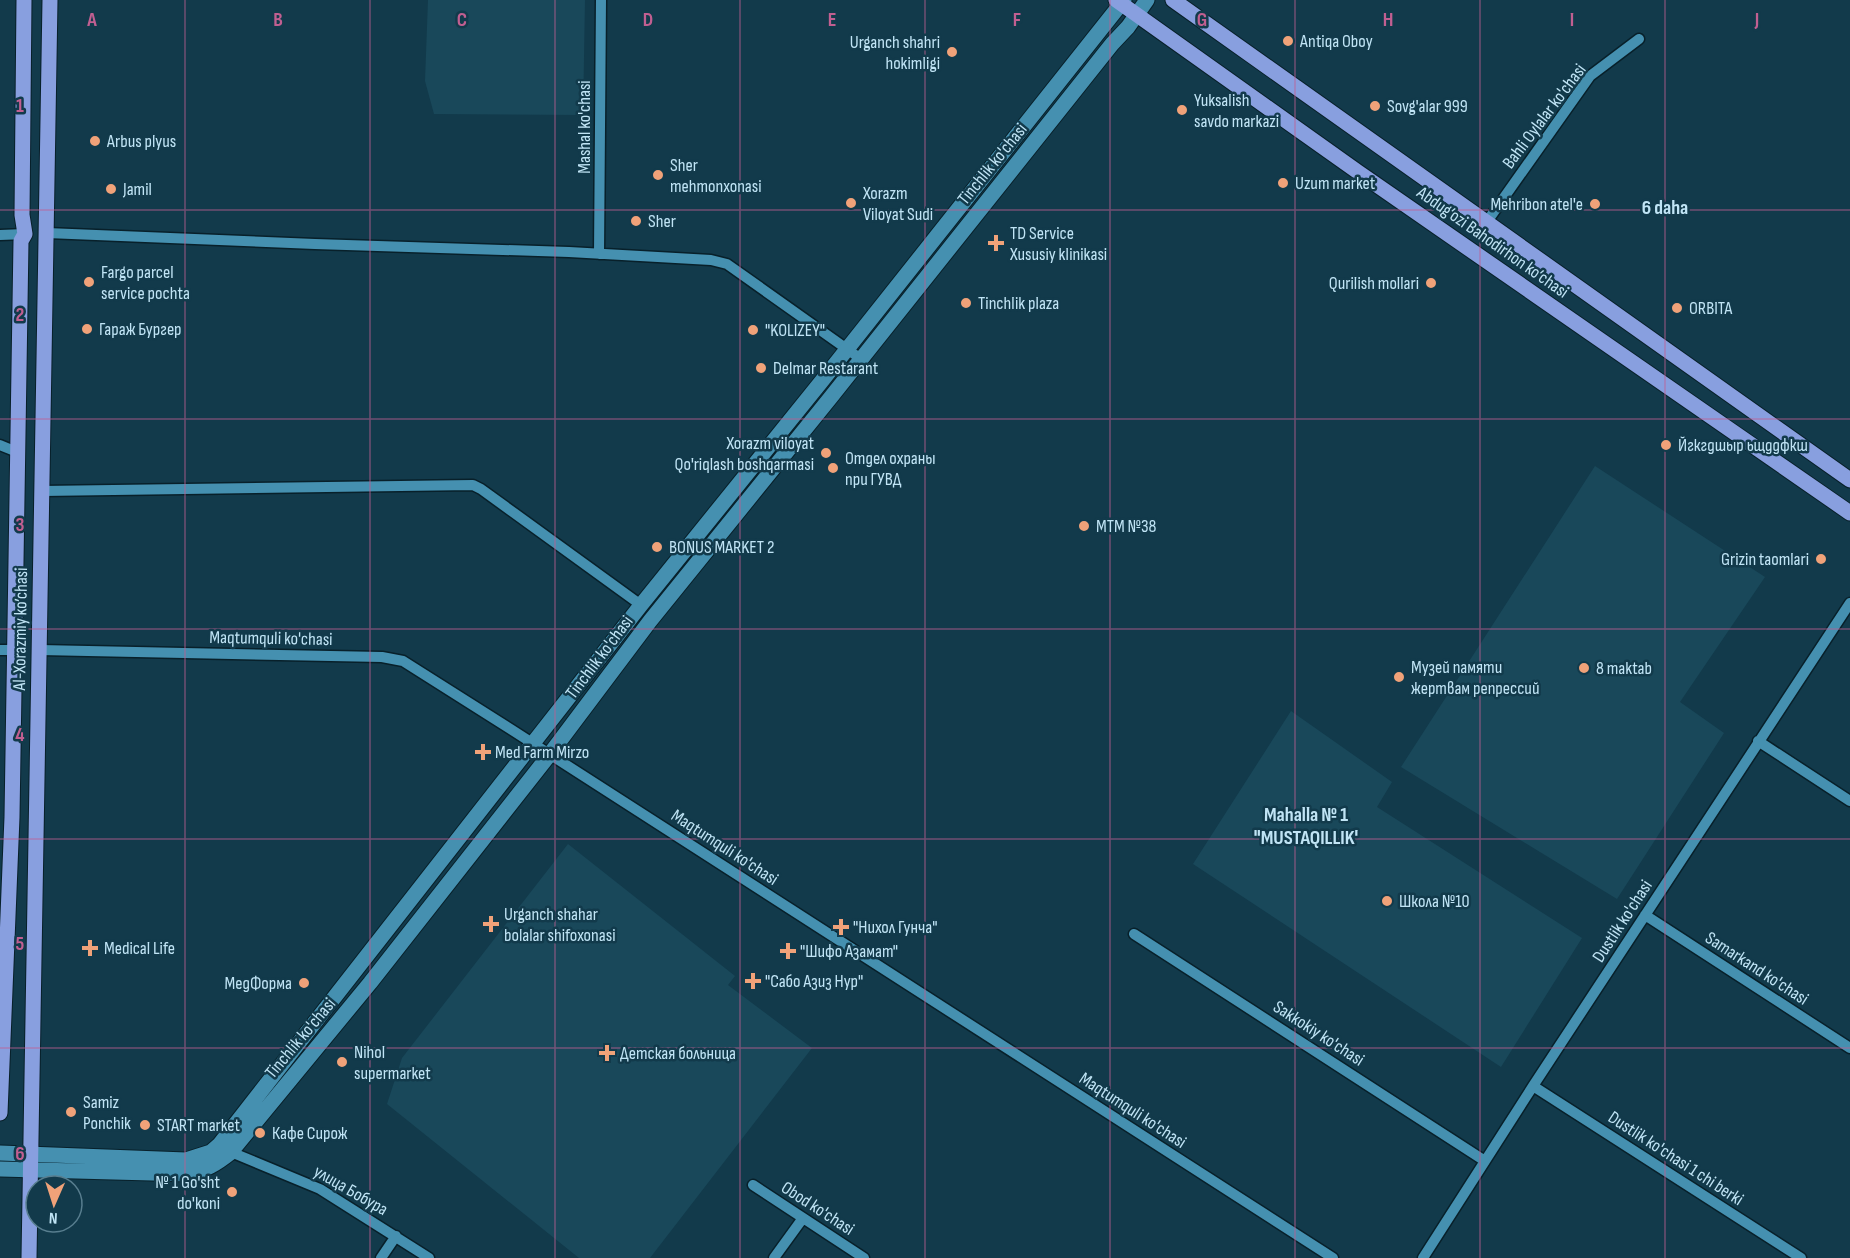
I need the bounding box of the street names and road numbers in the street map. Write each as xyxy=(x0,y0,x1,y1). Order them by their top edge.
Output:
street label: Bahli Oylalar ko'chasi xyxy=(1498,60,1591,173)
street label: Mashal ko'chasi xyxy=(574,80,595,174)
street label: Tinchlik ko'chasi xyxy=(953,119,1032,209)
street label: Abdug’ozi Bahodirhon ko’chasi xyxy=(1412,182,1572,303)
street label: Al-Xorazmiy ko’chasi xyxy=(9,567,32,692)
street label: Tinchlik ko'chasi xyxy=(561,612,637,703)
street label: Maqtumquli ko'chasi xyxy=(209,627,333,650)
street label: Maqtumquli ko'chasi xyxy=(667,805,782,890)
street label: Dustlik ko'chasi xyxy=(1588,876,1657,966)
street label: Samarkand ko'chasi xyxy=(1701,927,1812,1010)
street label: Tinchlik ko'chasi xyxy=(261,994,340,1083)
street label: Sakkokiy ko'chasi xyxy=(1269,996,1368,1071)
street label: Maqtumquli ko'chasi xyxy=(1075,1068,1190,1153)
street label: Dustlik ko'chasi 1 chi berki xyxy=(1604,1107,1747,1210)
street label: улица Бобура xyxy=(310,1161,392,1220)
street label: Obod ko'chasi xyxy=(777,1177,858,1240)

